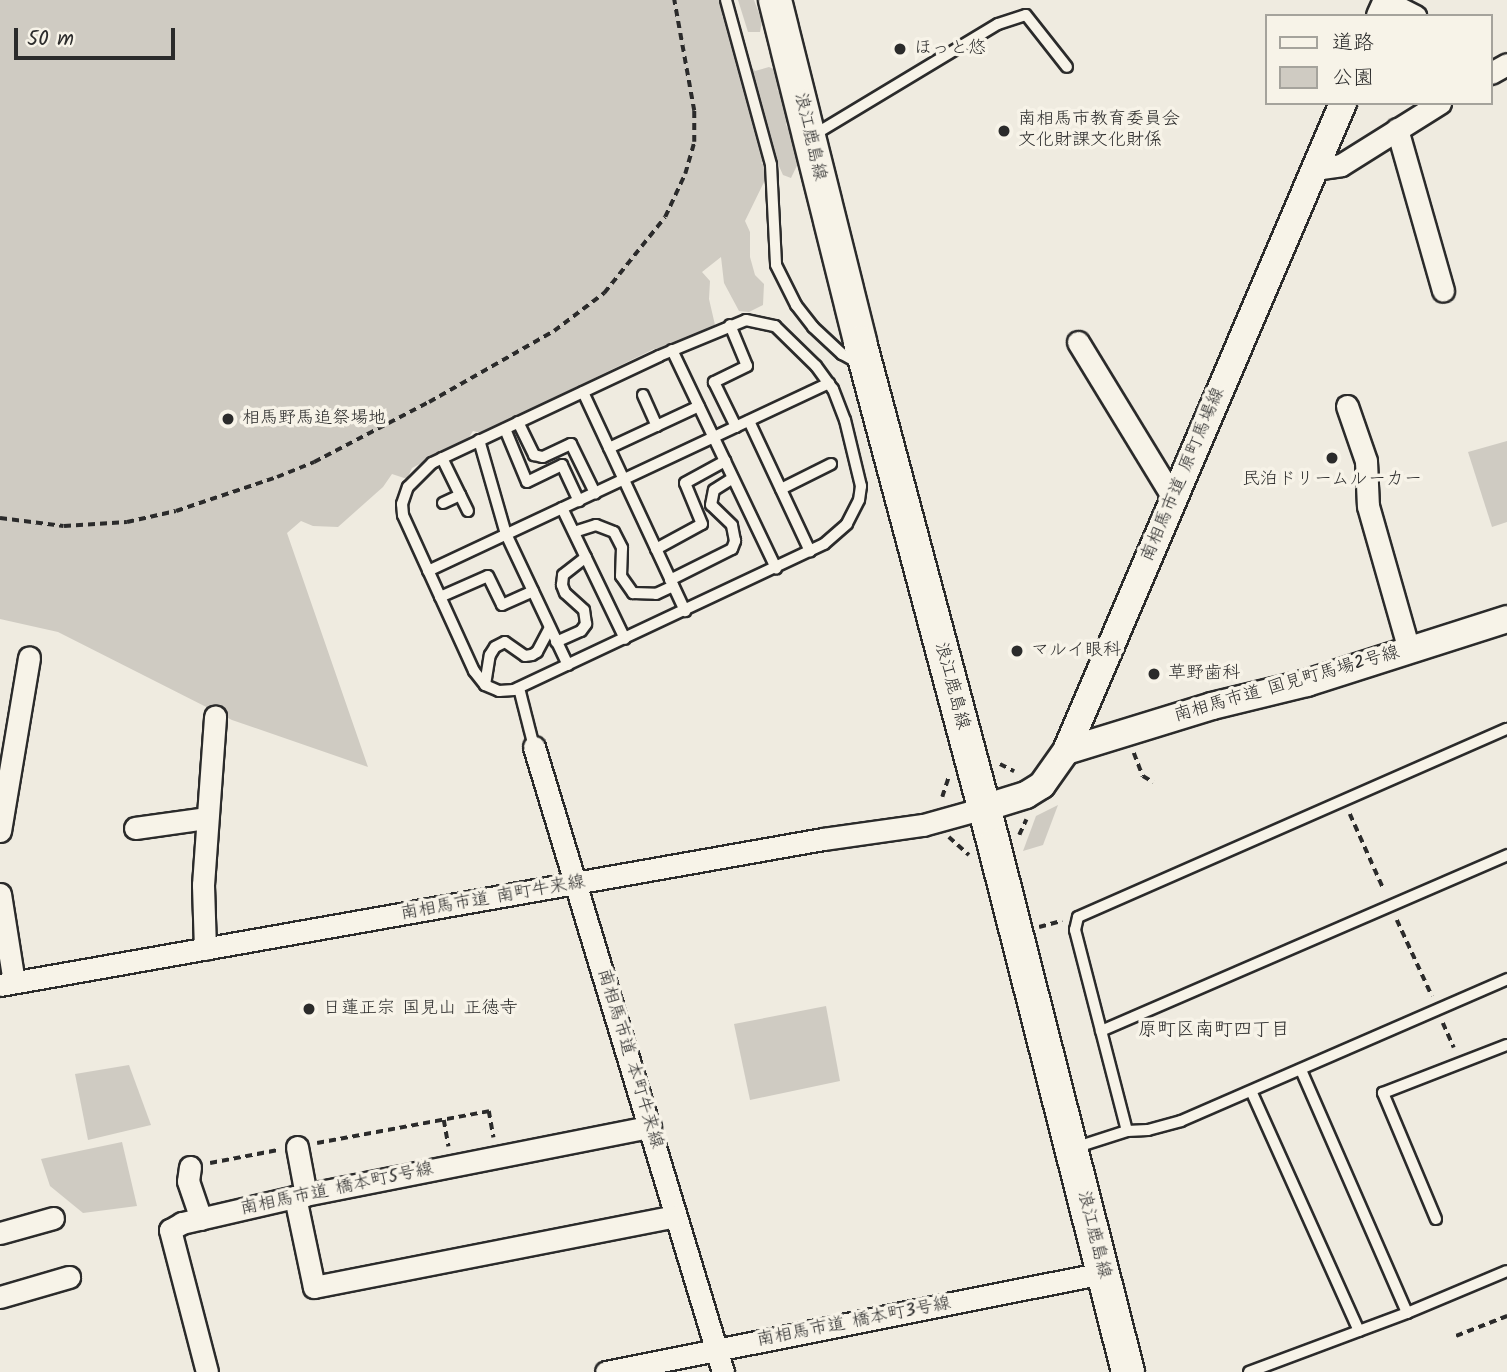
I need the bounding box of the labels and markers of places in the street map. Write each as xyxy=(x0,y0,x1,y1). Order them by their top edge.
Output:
place label: ほっと悠 xyxy=(914,38,986,60)
marker: ほっと悠 xyxy=(892,41,908,57)
place label: 南相馬市教育委員会 文化財課文化財係 xyxy=(1018,110,1180,152)
marker: 南相馬市教育委員会 文化財課文化財係 xyxy=(996,123,1012,139)
place label: 相馬野馬追祭場地 xyxy=(242,408,386,430)
marker: 相馬野馬追祭場地 xyxy=(220,411,236,427)
marker: 民泊ドリームルーカー xyxy=(1324,450,1340,466)
place label: 民泊ドリームルーカー xyxy=(1242,469,1422,491)
place label: マルイ眼科 xyxy=(1031,640,1121,662)
marker: マルイ眼科 xyxy=(1009,643,1025,659)
place label: 草野歯科 xyxy=(1168,663,1240,685)
marker: 草野歯科 xyxy=(1146,666,1162,682)
place label: 日蓮正宗 国見山 正徳寺 xyxy=(323,998,517,1020)
marker: 日蓮正宗 国見山 正徳寺 xyxy=(301,1001,317,1017)

